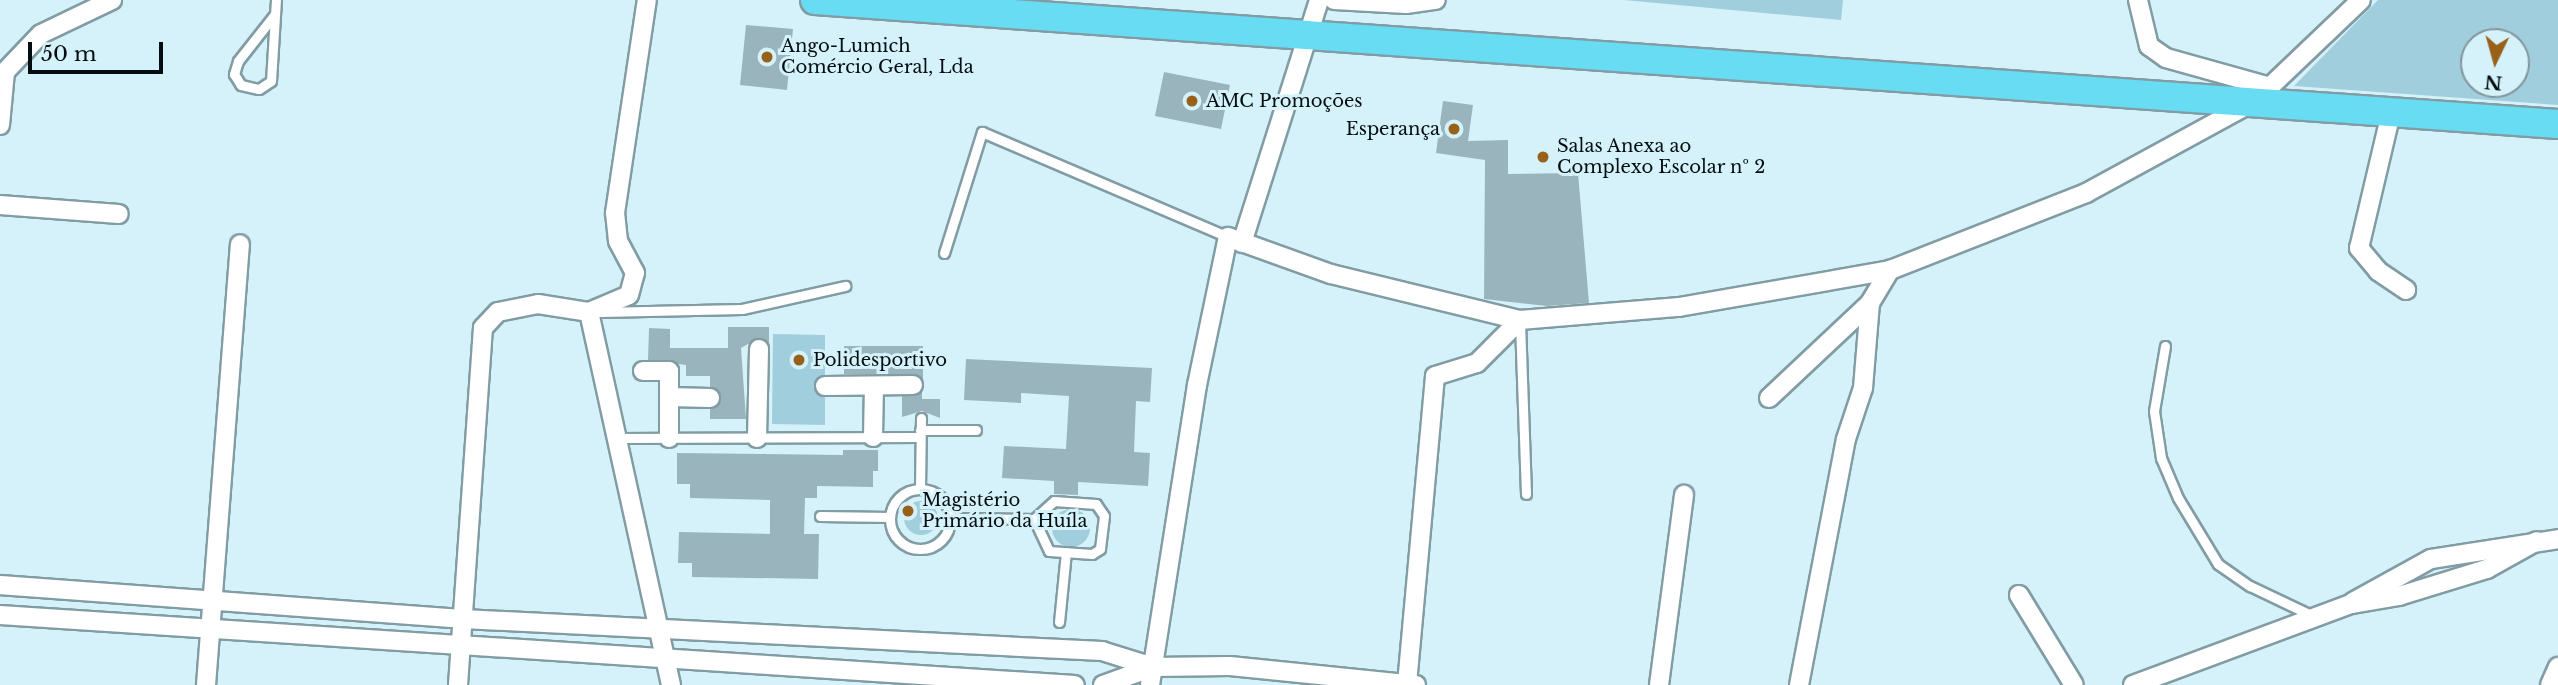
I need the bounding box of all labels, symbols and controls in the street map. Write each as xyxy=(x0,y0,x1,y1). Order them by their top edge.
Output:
scale bar xyxy=(32,28,166,72)
north arrow xyxy=(2460,28,2530,98)
place label: Ango-Lumich Comércio Geral, Lda xyxy=(781,36,974,78)
text: 50 m xyxy=(41,41,96,67)
marker: Ango-Lumich Comércio Geral, Lda xyxy=(759,49,775,65)
text: N xyxy=(2483,70,2503,95)
place label: AMC Promoções xyxy=(1206,90,1362,112)
marker: AMC Promoções xyxy=(1184,93,1200,109)
place label: Esperança xyxy=(1346,118,1440,140)
marker: Esperança xyxy=(1446,121,1462,137)
place label: Salas Anexa ao Complexo Escolar nº 2 xyxy=(1557,136,1766,178)
marker: Salas Anexa ao Complexo Escolar nº 2 xyxy=(1535,149,1551,165)
place label: Polidesportivo xyxy=(813,349,947,371)
marker: Polidesportivo xyxy=(791,352,807,368)
place label: Magistério Primário da Huíla xyxy=(922,490,1088,532)
marker: Magistério Primário da Huíla xyxy=(900,503,916,519)

